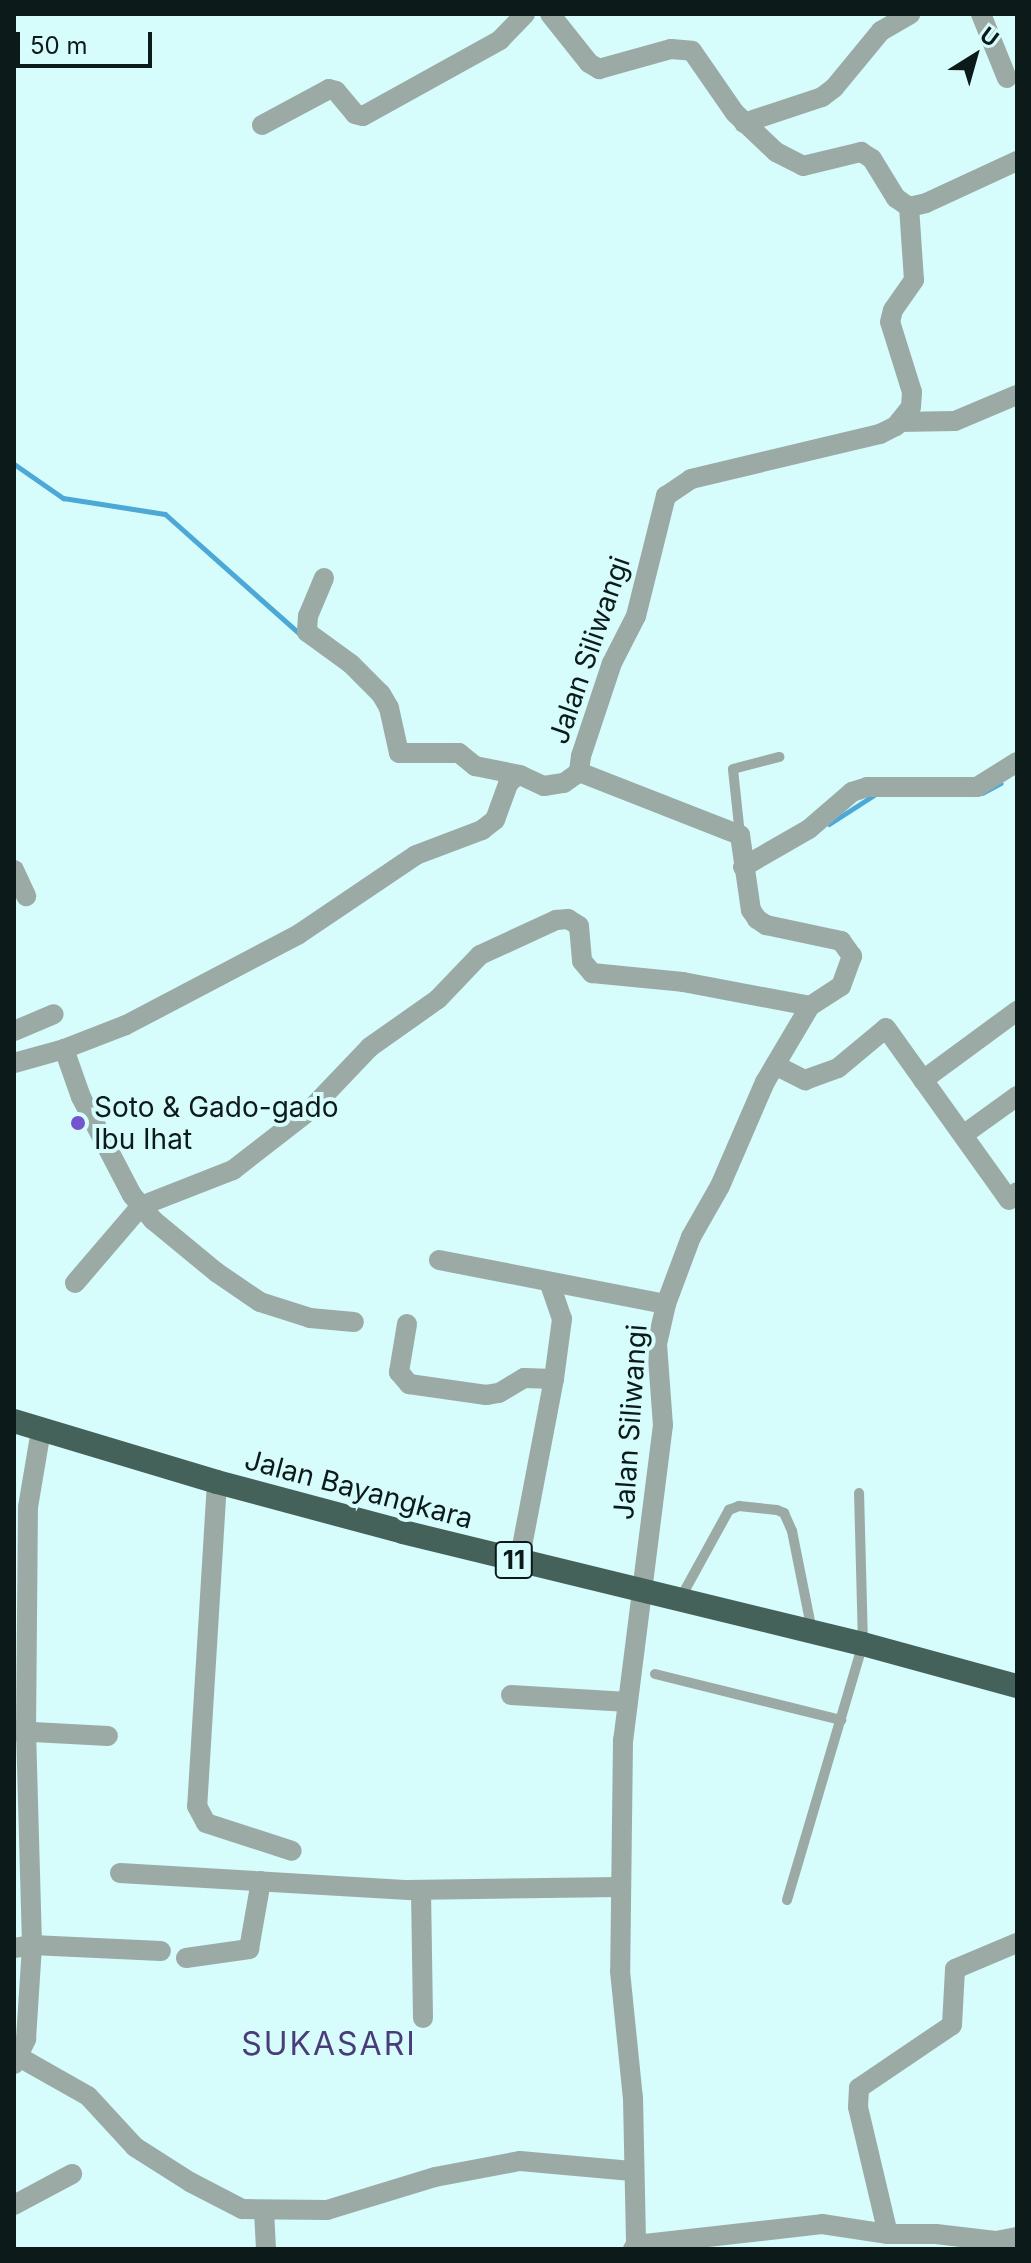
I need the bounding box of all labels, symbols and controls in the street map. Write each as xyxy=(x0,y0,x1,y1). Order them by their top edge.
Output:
scale bar xyxy=(20,16,156,66)
north arrow xyxy=(935,16,1015,96)
text: U xyxy=(975,22,1004,52)
text: 50 m xyxy=(30,31,88,60)
street label: Jalan Siliwangi xyxy=(541,552,637,748)
place label: Soto & Gado-gado Ibu Ihat xyxy=(94,1090,338,1156)
marker: Soto & Gado-gado Ibu Ihat xyxy=(69,1114,87,1132)
street label: Jalan Siliwangi xyxy=(606,1323,654,1521)
street label: Jalan Bayangkara xyxy=(241,1442,477,1536)
road number: 11 xyxy=(494,1538,534,1582)
district label: SUKASARI xyxy=(241,2025,417,2063)

